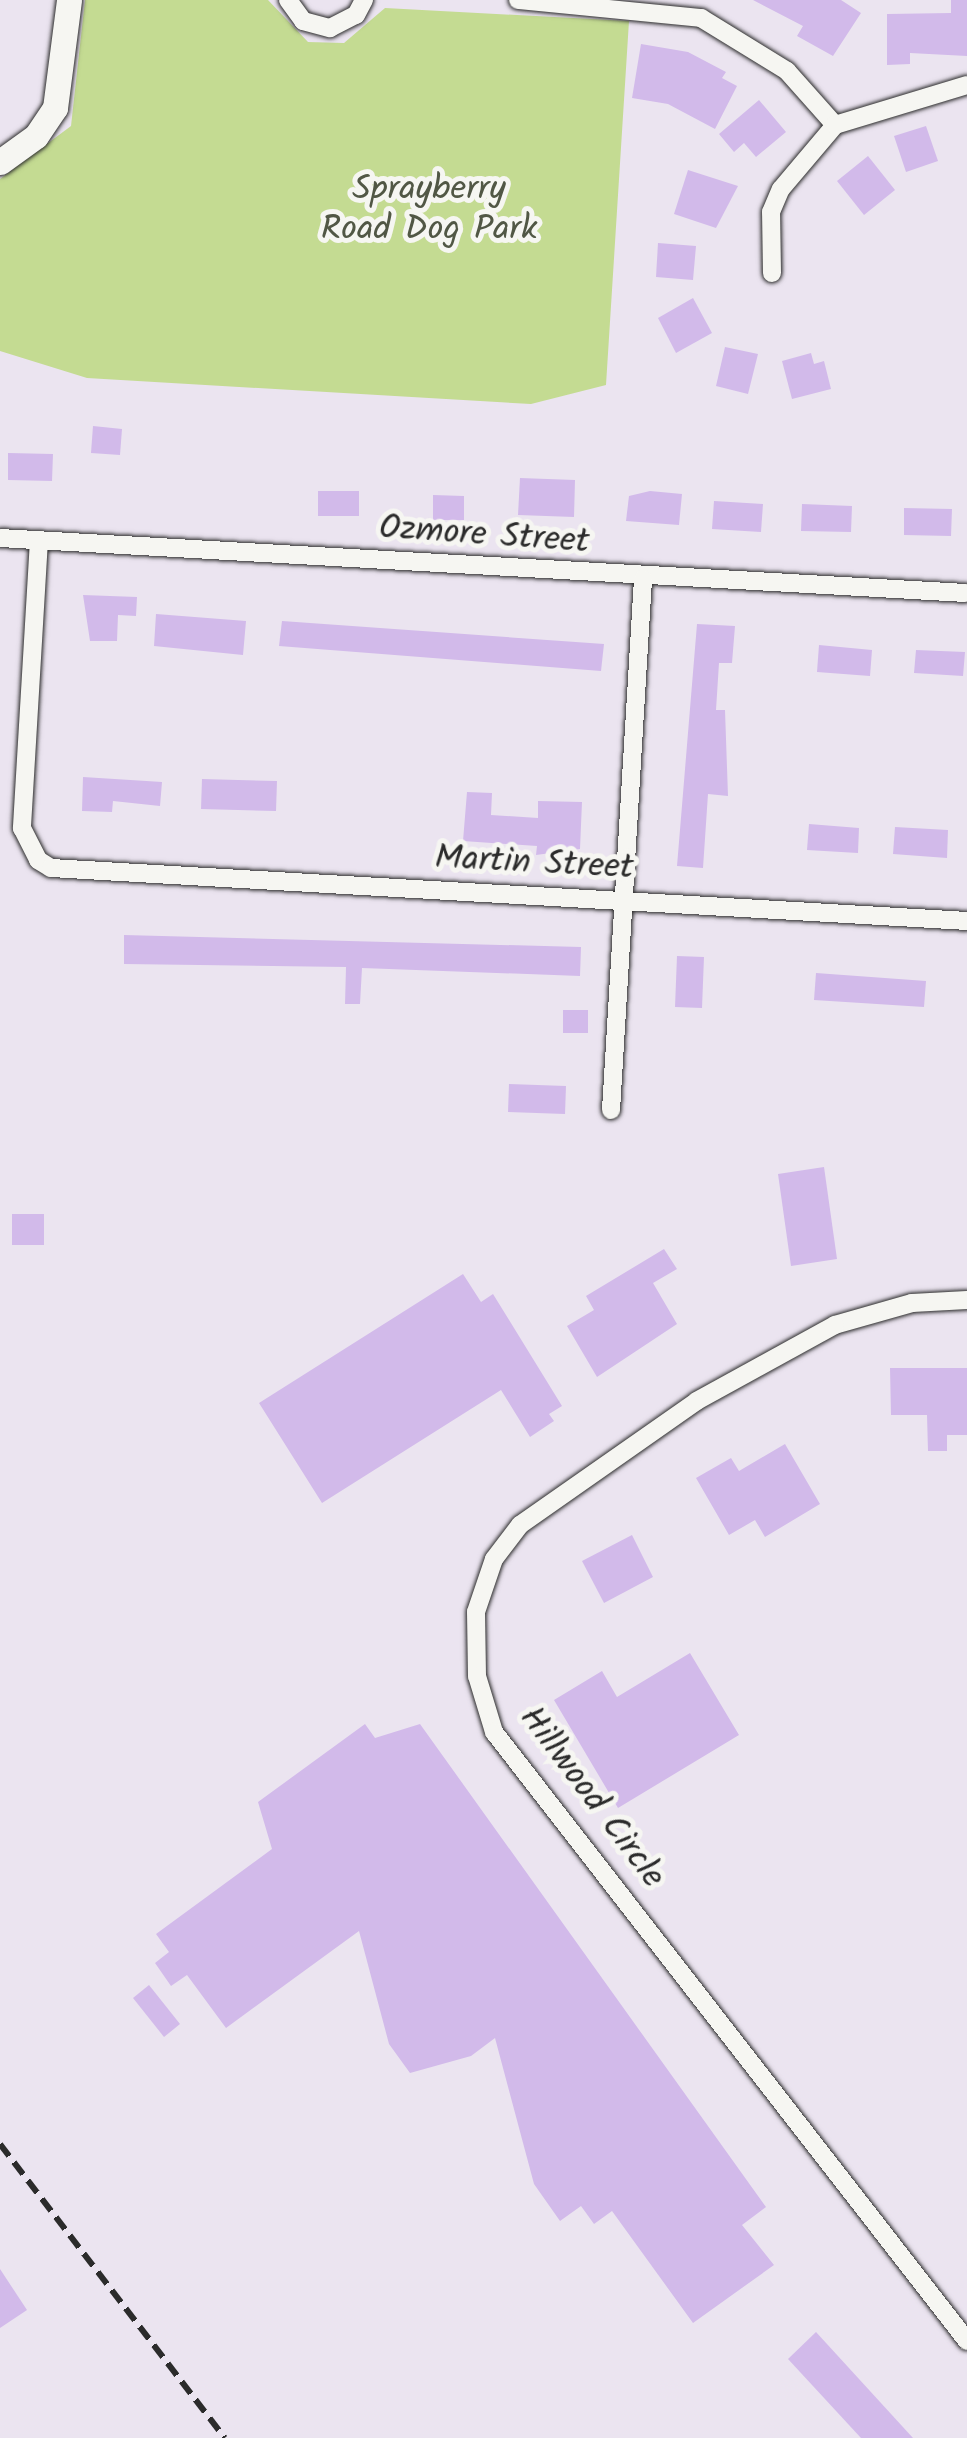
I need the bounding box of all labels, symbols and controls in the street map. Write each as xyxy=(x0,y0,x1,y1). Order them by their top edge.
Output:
park label: Sprayberry Road Dog Park xyxy=(321,169,537,251)
street label: Ozmore Street xyxy=(377,508,591,564)
street label: Martin Street xyxy=(434,838,634,890)
street label: Hillwood Circle xyxy=(509,1699,673,1897)

